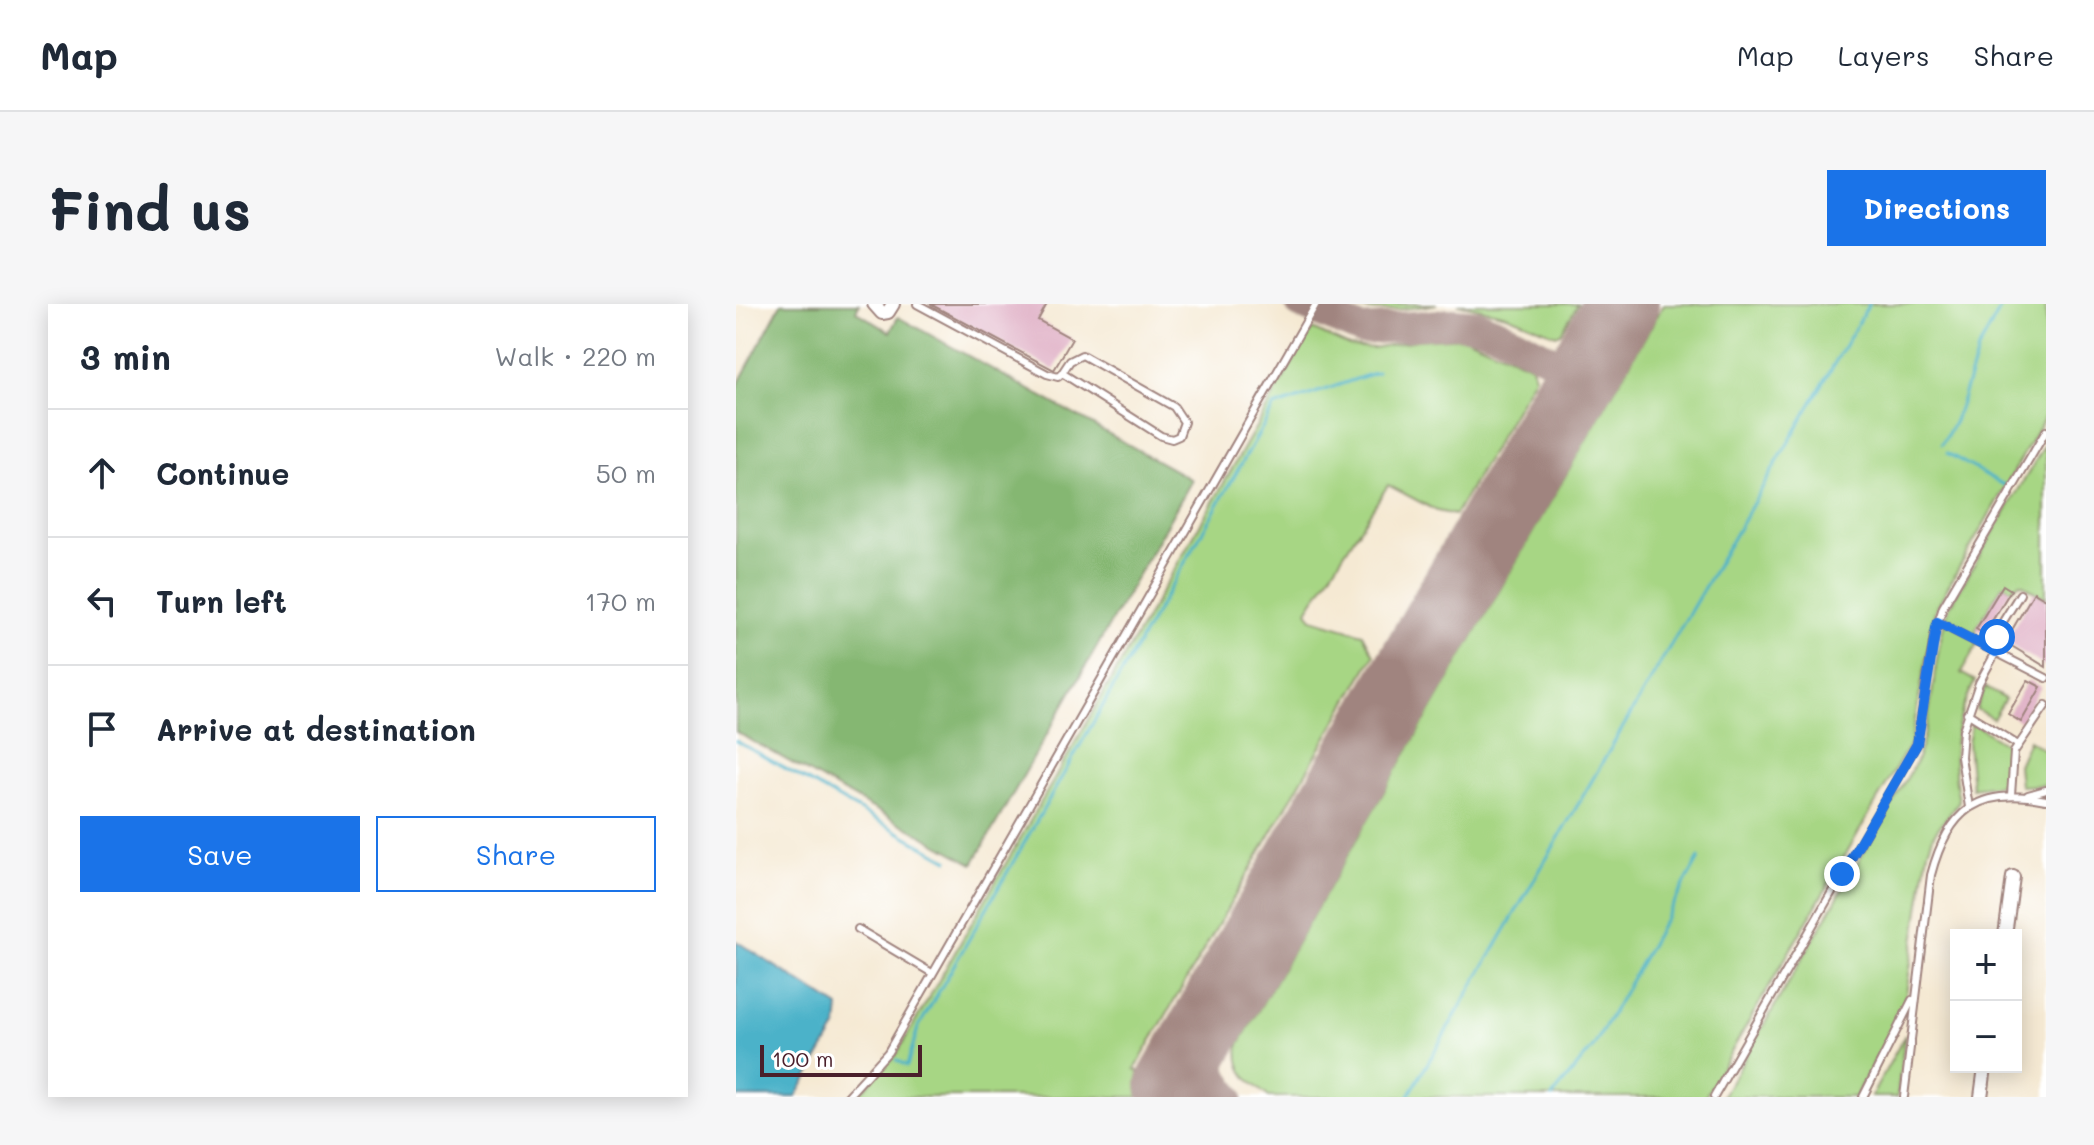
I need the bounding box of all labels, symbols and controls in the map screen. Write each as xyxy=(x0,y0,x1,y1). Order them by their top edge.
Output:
text: Map xyxy=(40,30,118,80)
text: Map xyxy=(1737,37,1794,73)
text: Layers xyxy=(1838,37,1930,73)
text: Share xyxy=(1974,37,2054,73)
button: Directions xyxy=(1827,170,2046,246)
text: Find us xyxy=(48,172,251,245)
text: 3 min xyxy=(80,334,171,379)
text: Walk · 220 m xyxy=(495,339,656,373)
icon: ahead xyxy=(80,451,124,495)
text: Continue xyxy=(156,453,289,493)
text: 50 m xyxy=(596,456,656,490)
icon: left xyxy=(80,579,124,623)
text: Turn left xyxy=(156,581,287,621)
text: 170 m xyxy=(585,584,656,618)
route start xyxy=(1979,619,2015,655)
icon: arrive xyxy=(80,707,124,751)
text: Arrive at destination xyxy=(156,709,476,749)
button: Save xyxy=(80,816,360,892)
button: Share xyxy=(376,816,656,892)
route end xyxy=(1824,856,1860,892)
map controls xyxy=(1950,929,2022,1073)
button: + xyxy=(1950,929,2022,1001)
button: − xyxy=(1950,1001,2022,1073)
scale bar xyxy=(760,1041,922,1077)
text: 100 m xyxy=(772,1044,834,1073)

